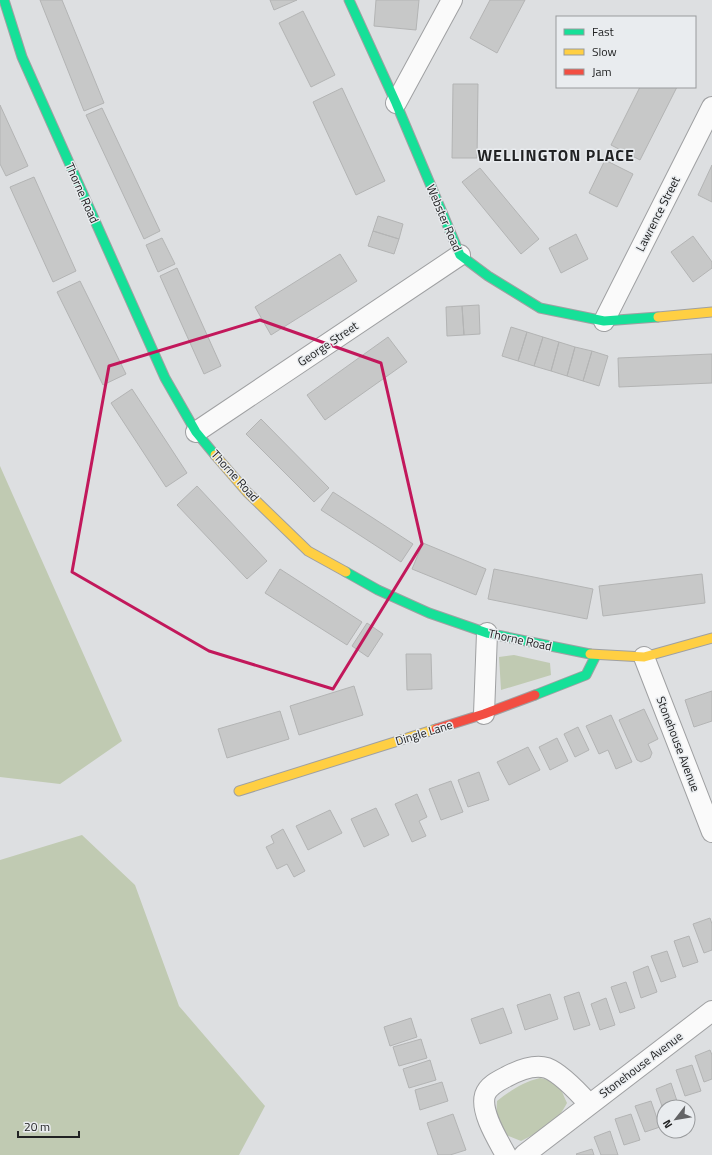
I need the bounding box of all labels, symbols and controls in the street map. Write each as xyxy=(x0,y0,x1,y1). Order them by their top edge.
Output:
legend xyxy=(556,16,696,88)
text: Fast xyxy=(592,22,615,41)
text: Slow xyxy=(592,42,617,61)
text: Jam xyxy=(592,62,612,81)
district label: WELLINGTON PLACE xyxy=(477,143,635,167)
street label: Thorne Road xyxy=(61,160,104,226)
street label: Lawrence Street xyxy=(630,172,685,255)
street label: Webster Road xyxy=(422,181,467,254)
street label: George Street xyxy=(294,316,363,371)
street label: Thorne Road xyxy=(207,445,264,506)
street label: Thorne Road xyxy=(487,624,554,655)
street label: Stonehouse Avenue xyxy=(652,694,705,794)
street label: Dingle Lane xyxy=(393,715,455,750)
street label: Stonehouse Avenue xyxy=(595,1027,687,1102)
north arrow xyxy=(656,1099,696,1139)
scale bar xyxy=(18,1113,79,1139)
text: 20 m xyxy=(24,1117,50,1136)
text: N xyxy=(659,1117,676,1132)

